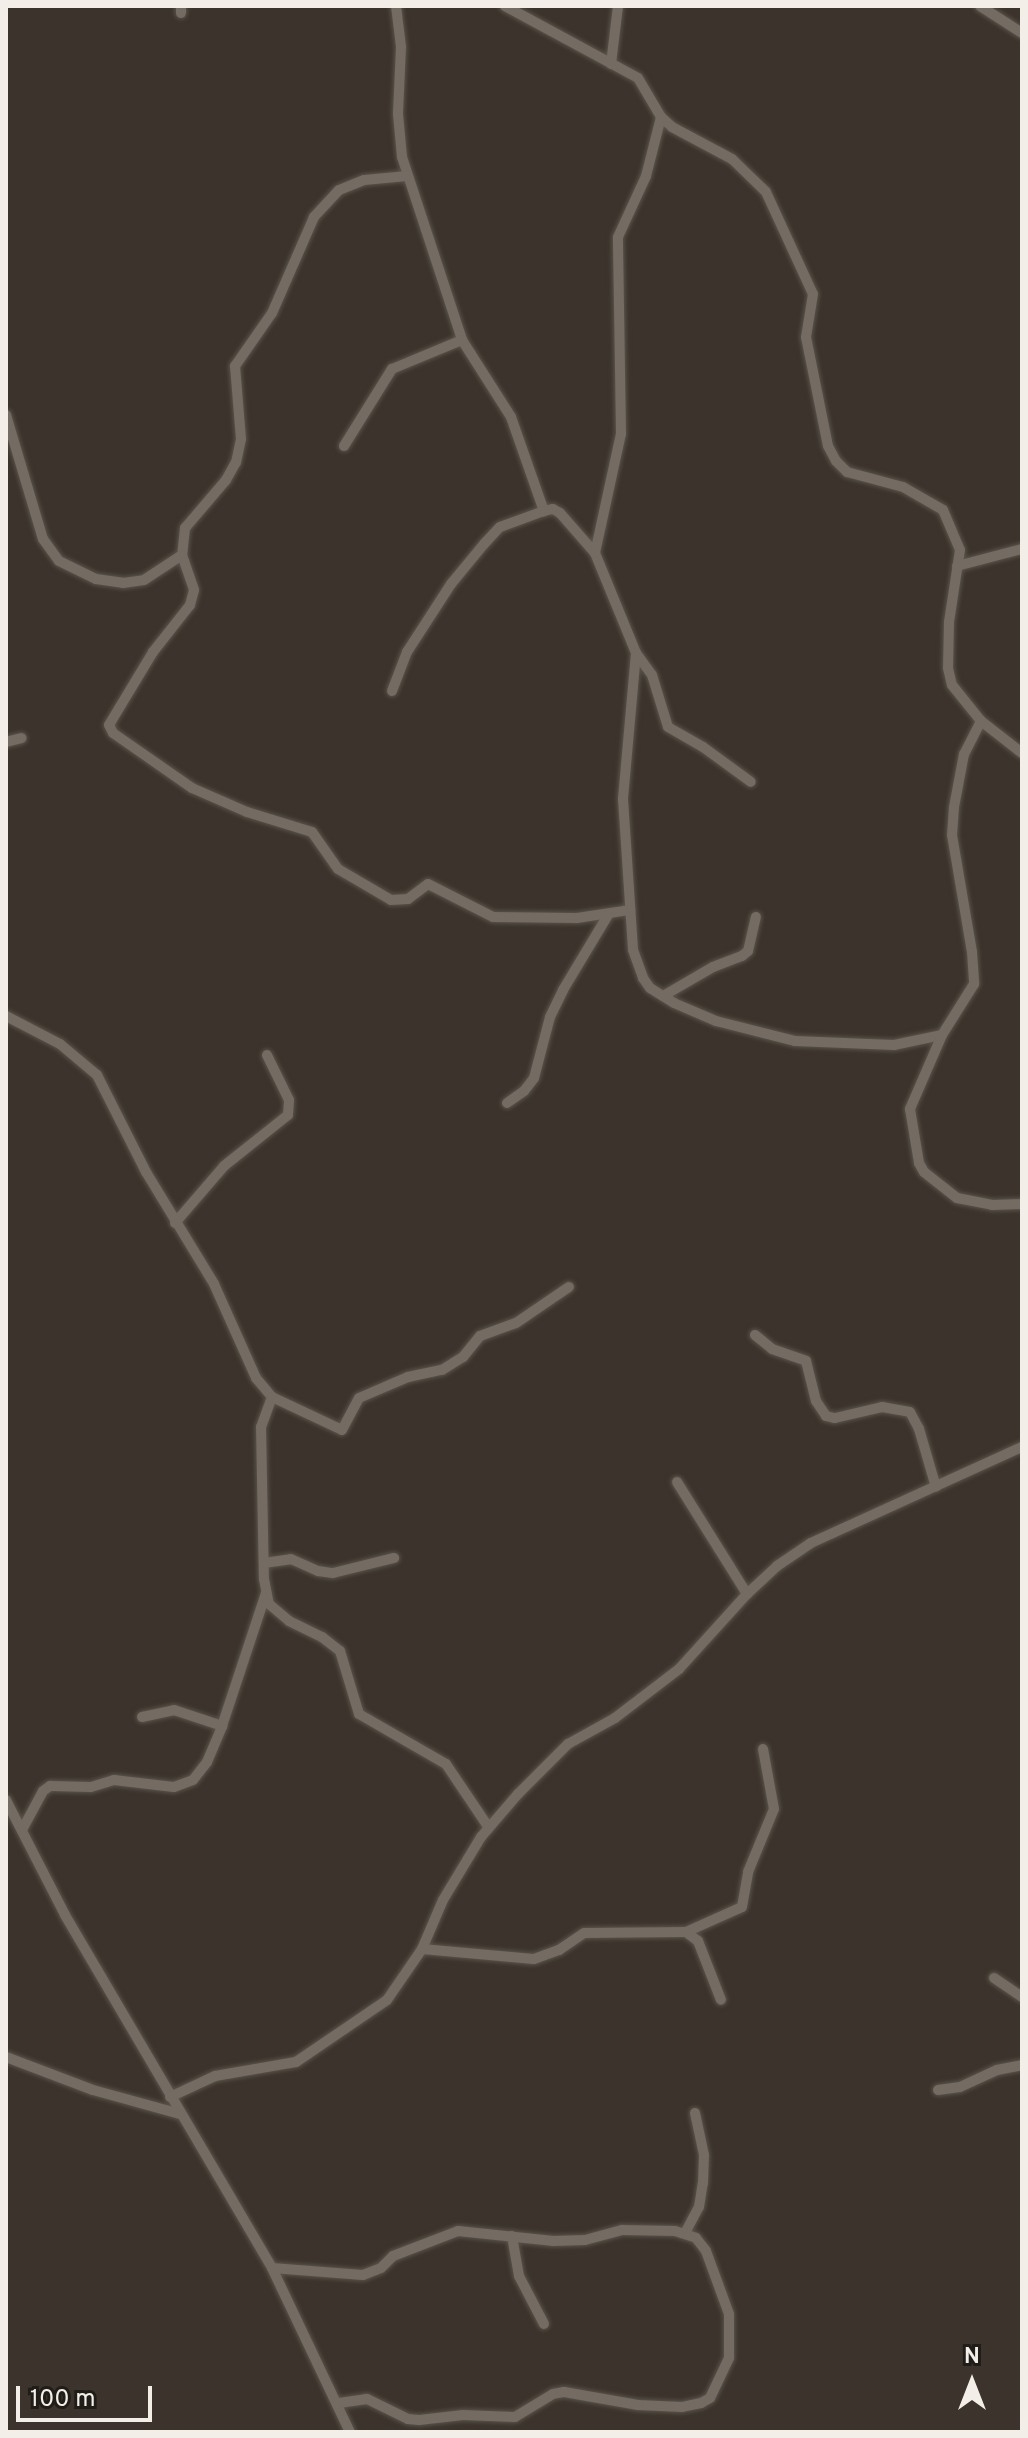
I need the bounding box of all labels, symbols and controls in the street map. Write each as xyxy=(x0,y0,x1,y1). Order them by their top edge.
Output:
north arrow xyxy=(932,2342,1012,2422)
text: N xyxy=(964,2344,980,2371)
scale bar xyxy=(20,2370,156,2420)
text: 100 m xyxy=(30,2385,96,2415)

